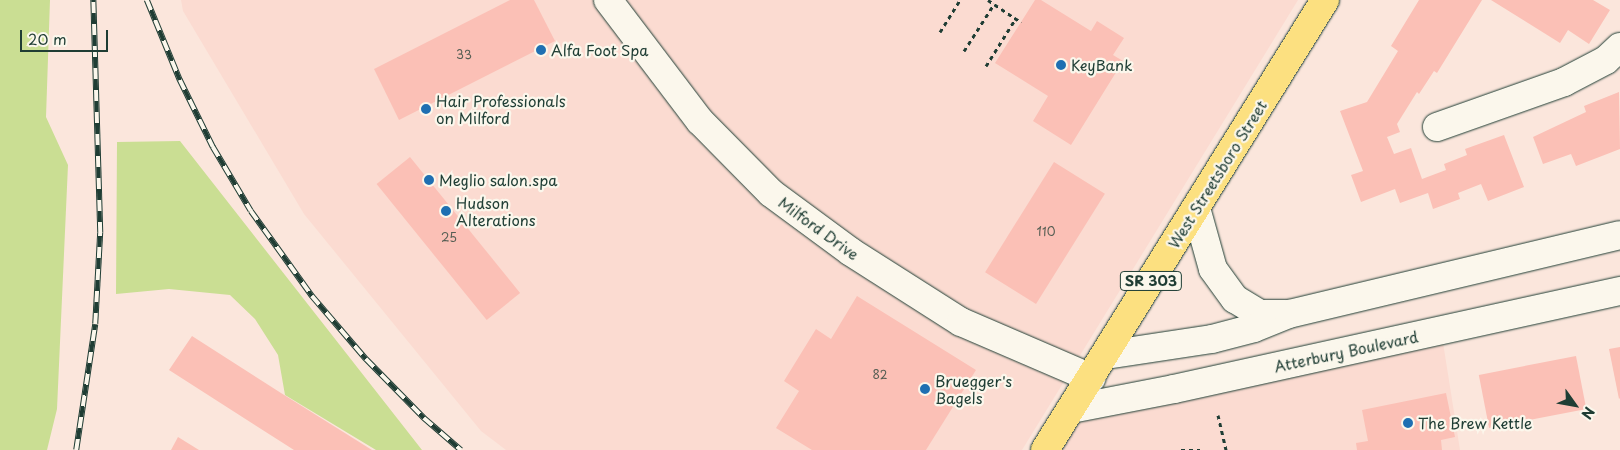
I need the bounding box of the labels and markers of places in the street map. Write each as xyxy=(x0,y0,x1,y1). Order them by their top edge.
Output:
place label: Alfa Foot Spa xyxy=(551,41,650,59)
marker: Alfa Foot Spa xyxy=(535,44,547,56)
place label: KeyBank xyxy=(1071,56,1132,74)
marker: KeyBank xyxy=(1055,59,1067,71)
place label: Hair Professionals on Milford xyxy=(436,91,565,126)
marker: Hair Professionals on Milford xyxy=(420,103,432,115)
place label: Meglio salon.spa xyxy=(439,171,558,189)
marker: Meglio salon.spa xyxy=(423,174,435,186)
place label: Hudson Alterations xyxy=(456,193,536,228)
marker: Hudson Alterations xyxy=(440,205,452,217)
place label: Bruegger's Bagels xyxy=(935,371,1012,406)
marker: Bruegger's Bagels xyxy=(919,383,931,395)
place label: The Brew Kettle xyxy=(1418,414,1532,432)
marker: The Brew Kettle xyxy=(1402,417,1414,429)

